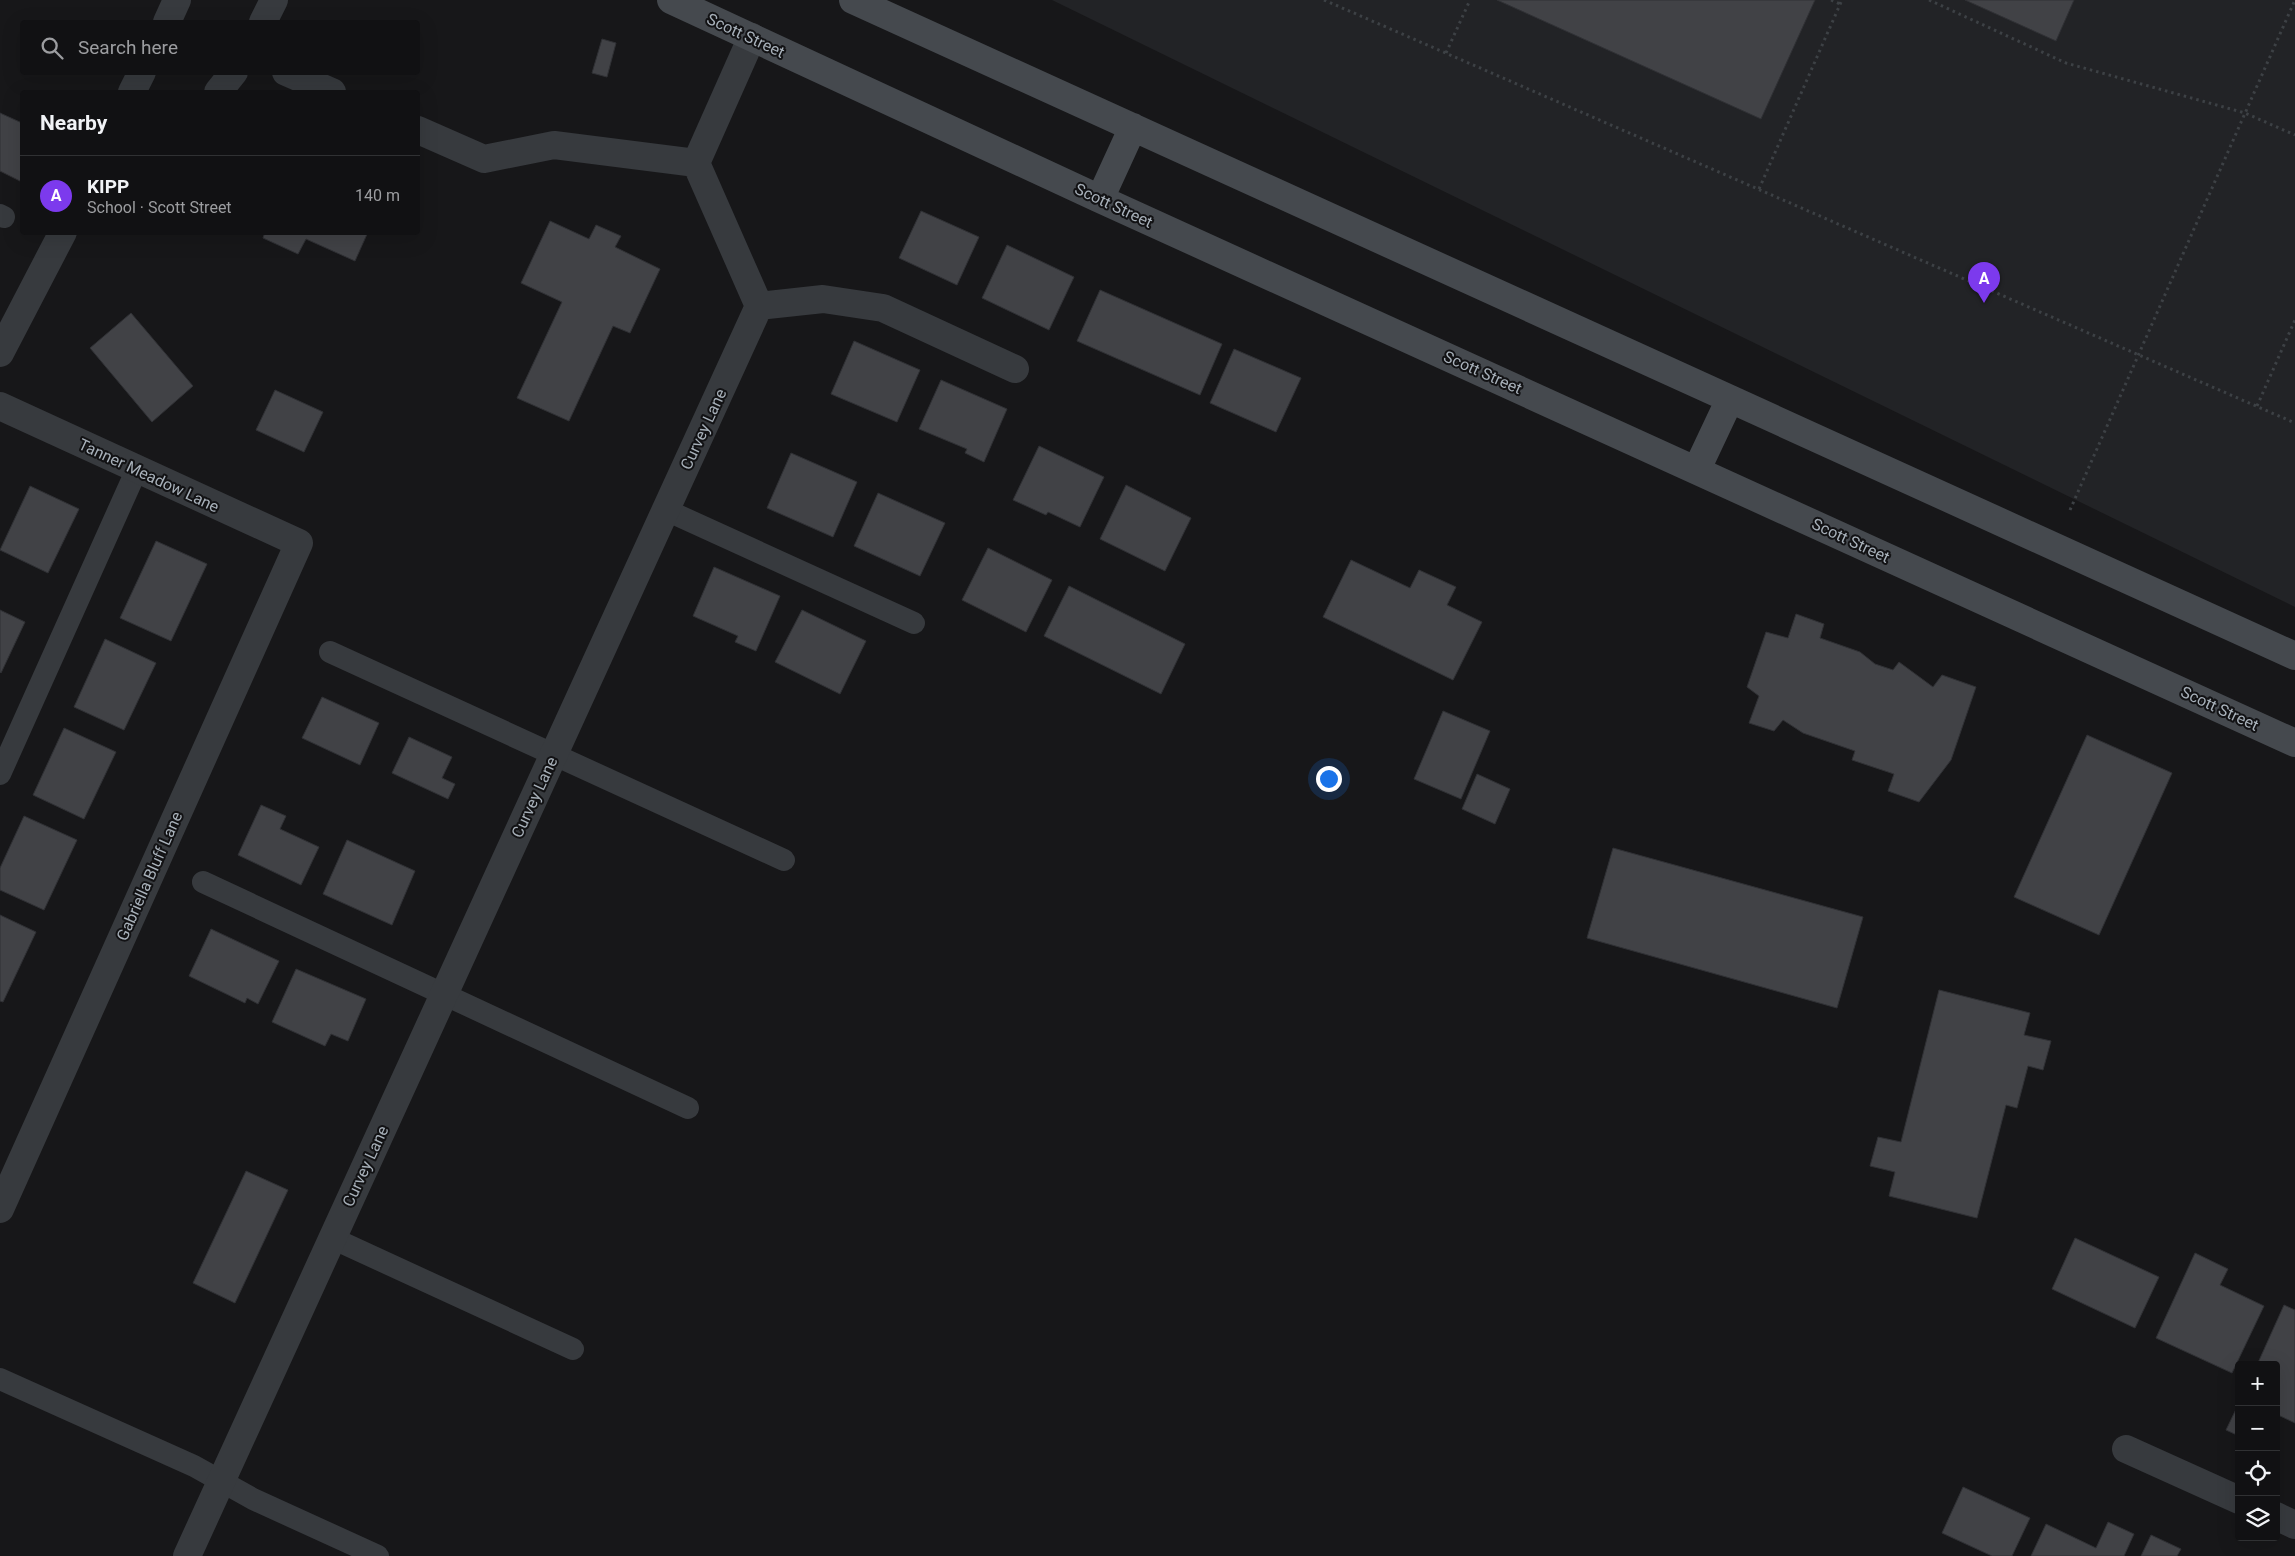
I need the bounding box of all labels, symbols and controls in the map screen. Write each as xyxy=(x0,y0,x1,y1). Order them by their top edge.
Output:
street label: Scott Street xyxy=(704,9,788,62)
search box xyxy=(20,20,420,75)
icon: search xyxy=(38,34,66,62)
text: Search here xyxy=(78,36,178,59)
text: Nearby xyxy=(40,111,107,135)
text: KIPP xyxy=(87,175,129,198)
street label: Scott Street xyxy=(1072,179,1156,232)
text: A xyxy=(51,186,61,205)
text: 140 m xyxy=(355,186,400,205)
text: School · Scott Street xyxy=(87,198,232,217)
pin: A xyxy=(1968,262,2000,303)
street label: Scott Street xyxy=(1441,347,1525,398)
street label: Curvey Lane xyxy=(676,386,730,473)
street label: Tanner Meadow Lane xyxy=(76,435,222,516)
street label: Scott Street xyxy=(1809,514,1893,567)
street label: Scott Street xyxy=(2178,682,2262,735)
street label: Curvey Lane xyxy=(507,754,561,841)
your location xyxy=(1316,766,1342,792)
street label: Gabriella Bluff Lane xyxy=(112,809,186,944)
street label: Curvey Lane xyxy=(338,1123,392,1210)
map controls xyxy=(2235,1361,2280,1541)
button: + xyxy=(2235,1361,2280,1406)
button: − xyxy=(2235,1406,2280,1451)
button: locate xyxy=(2235,1451,2280,1496)
button: layers xyxy=(2235,1496,2280,1541)

